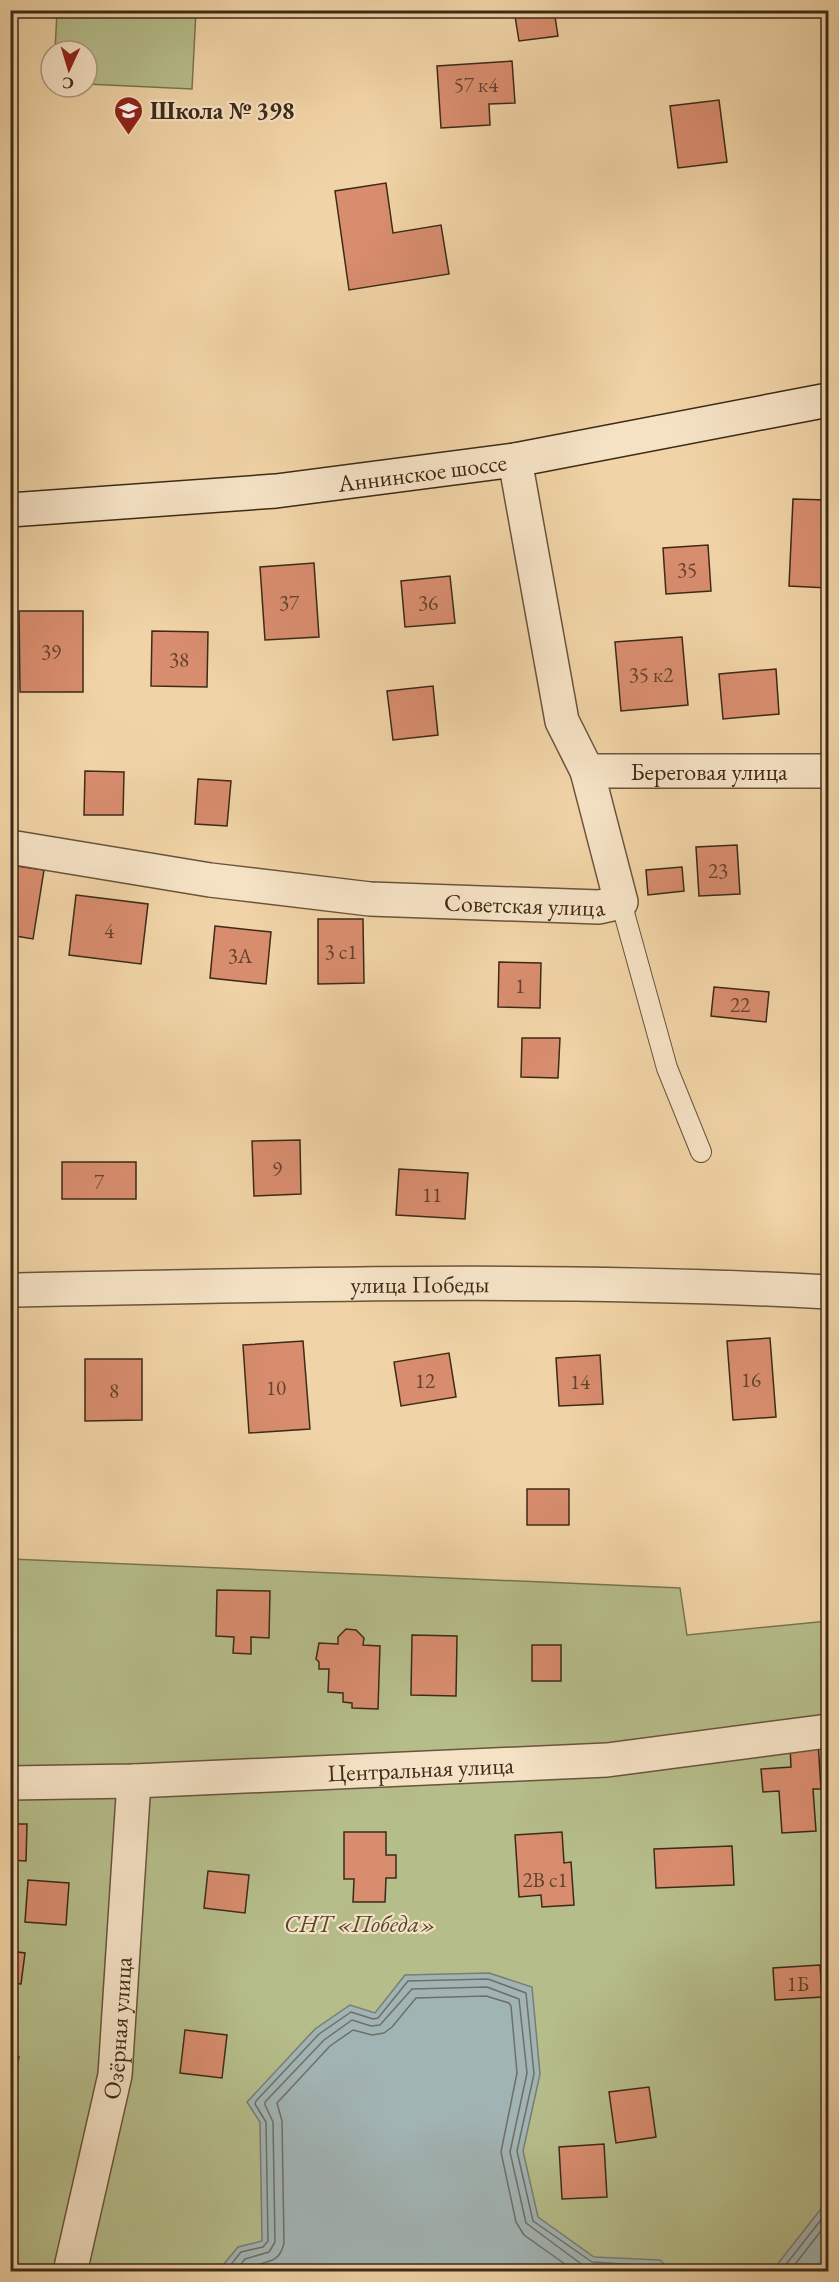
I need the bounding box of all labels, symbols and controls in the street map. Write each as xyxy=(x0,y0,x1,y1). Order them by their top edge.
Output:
north arrow xyxy=(39,39,99,99)
house number: 57 к4 xyxy=(454,71,499,98)
text: С xyxy=(62,73,74,94)
school or university icon: Школа № 398 xyxy=(113,94,145,136)
place label: Школа № 398 xyxy=(150,95,294,126)
street label: Аннинское шоссе xyxy=(335,446,508,498)
house number: 35 xyxy=(677,556,697,583)
house number: 37 xyxy=(279,589,300,616)
house number: 36 xyxy=(418,589,438,616)
house number: 39 xyxy=(41,638,61,665)
house number: 38 xyxy=(169,646,189,673)
house number: 35 к2 xyxy=(629,661,673,688)
street label: Береговая улица xyxy=(630,756,788,787)
house number: 23 xyxy=(708,857,728,884)
street label: Советская улица xyxy=(444,886,608,923)
house number: 4 xyxy=(104,917,115,944)
house number: 3 с1 xyxy=(325,938,357,965)
house number: 3А xyxy=(228,942,253,969)
house number: 1 xyxy=(515,972,525,999)
house number: 22 xyxy=(730,991,750,1018)
house number: 9 xyxy=(272,1155,282,1182)
house number: 7 xyxy=(94,1168,105,1195)
house number: 11 xyxy=(422,1181,442,1208)
street label: улица Победы xyxy=(350,1268,490,1300)
house number: 16 xyxy=(741,1366,761,1393)
house number: 12 xyxy=(415,1367,435,1394)
house number: 14 xyxy=(570,1368,591,1395)
house number: 10 xyxy=(266,1374,286,1401)
house number: 8 xyxy=(109,1377,119,1404)
street label: Центральная улица xyxy=(327,1749,515,1788)
house number: 2В с1 xyxy=(522,1866,568,1893)
park label: СНТ «Победа» xyxy=(284,1908,436,1939)
street label: Озёрная улица xyxy=(94,1955,138,2102)
house number: 1Б xyxy=(787,1970,809,1997)

